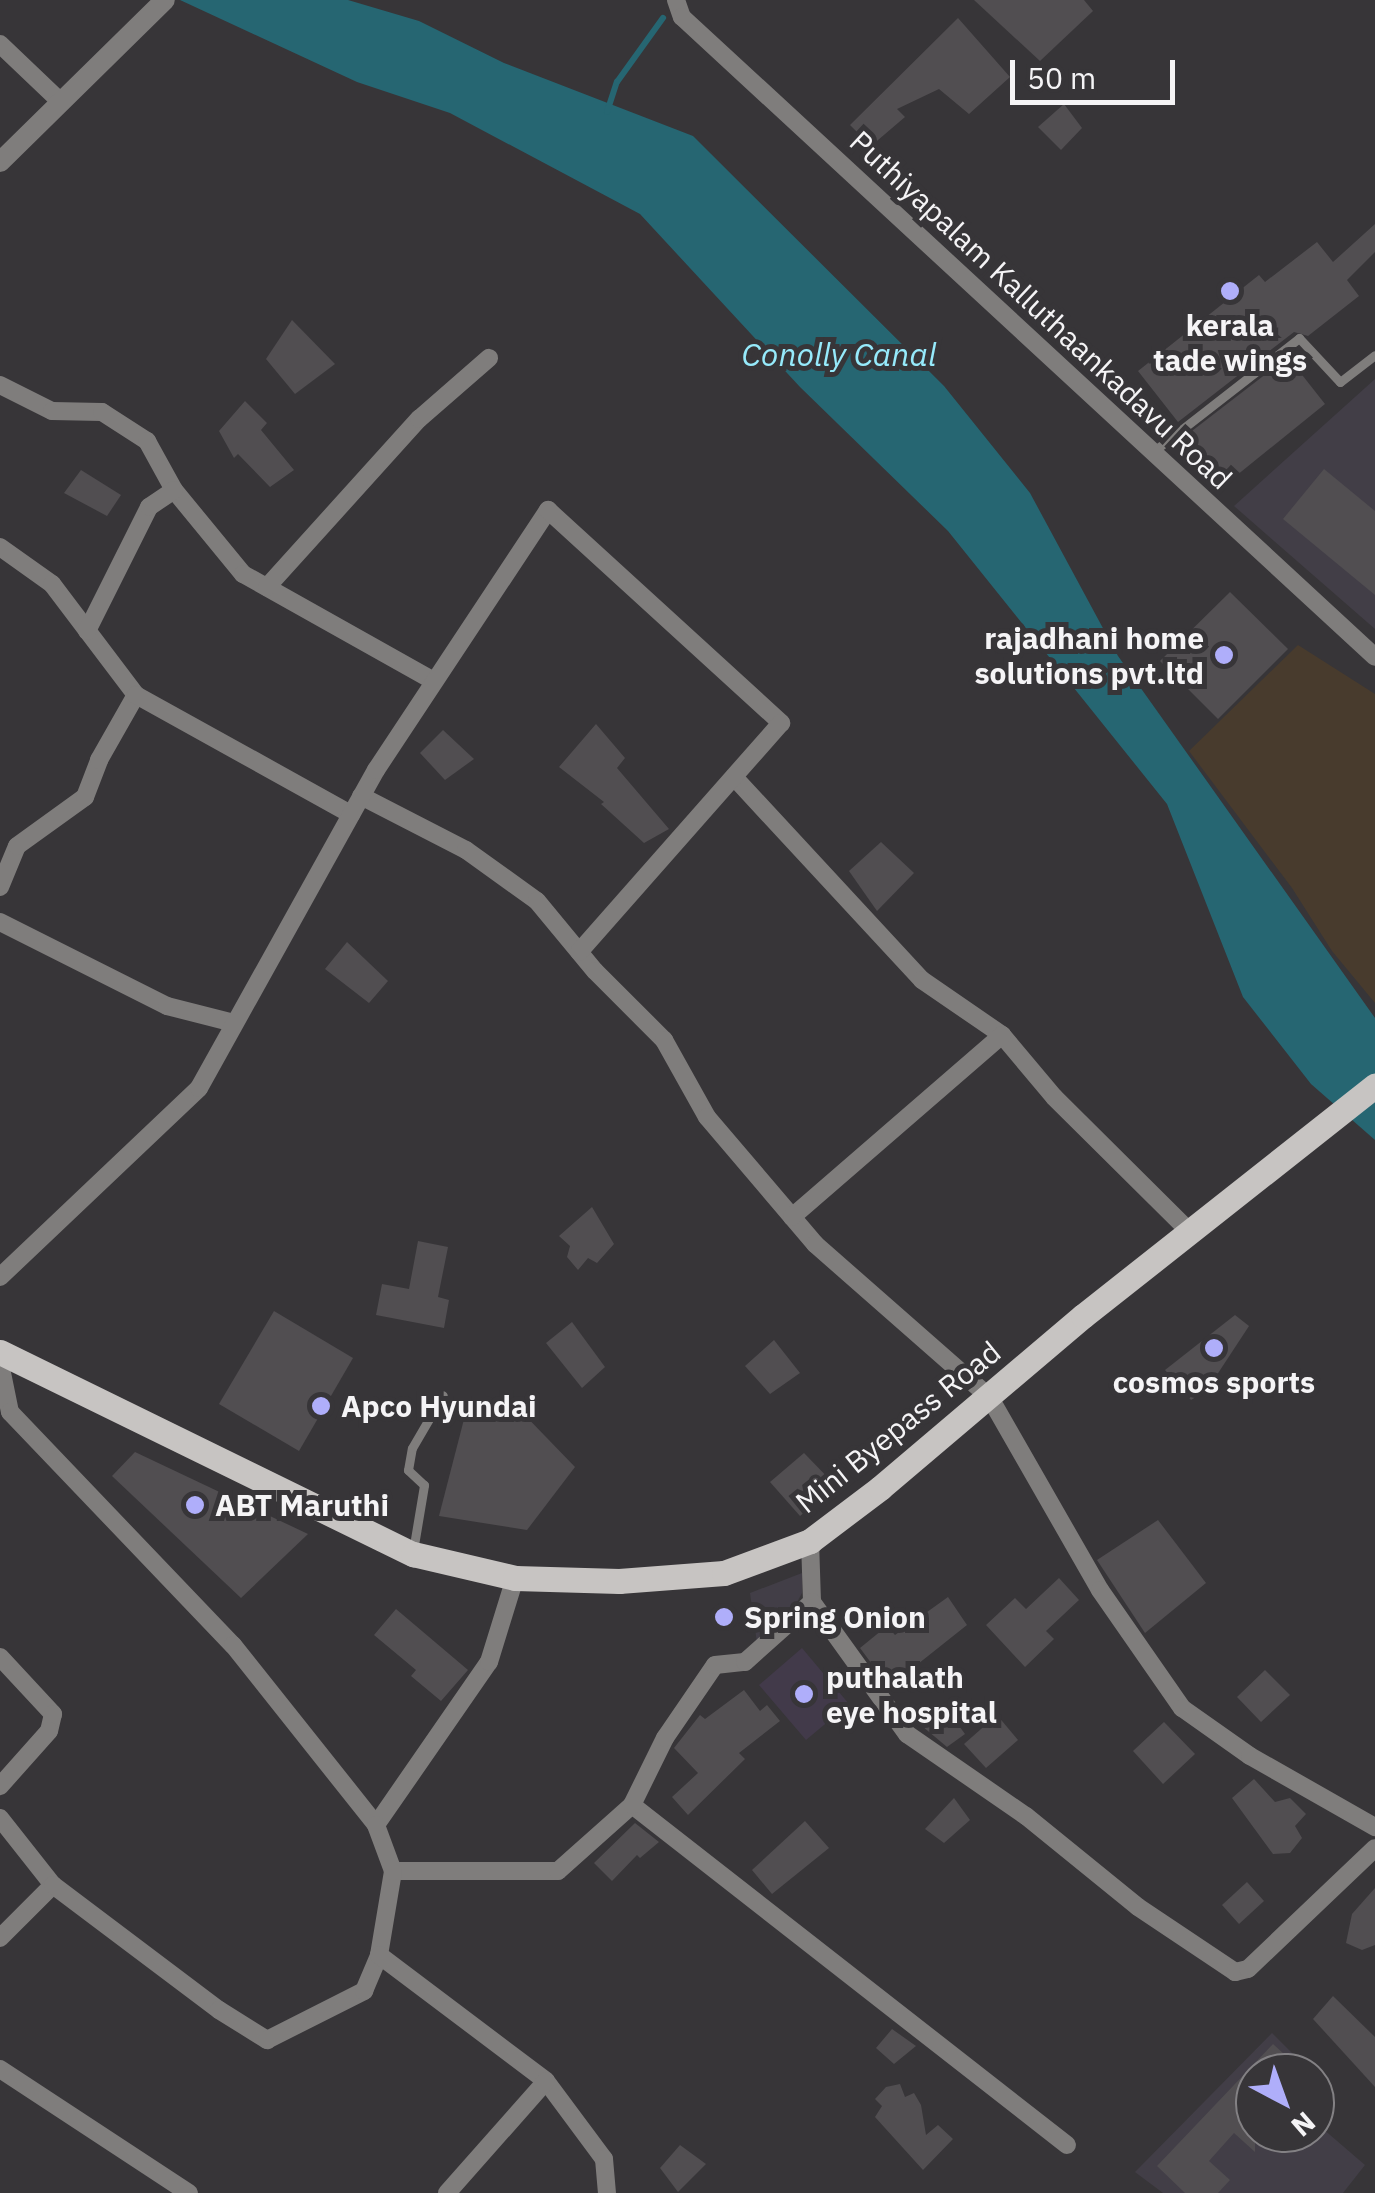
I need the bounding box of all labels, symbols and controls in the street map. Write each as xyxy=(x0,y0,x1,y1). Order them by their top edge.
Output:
scale bar xyxy=(1015,40,1180,102)
text: 50 m xyxy=(1027,58,1096,97)
street label: Puthiyapalam Kalluthaankadavu Road xyxy=(843,123,1239,497)
marker: kerala tade wings xyxy=(1219,280,1241,302)
place label: kerala tade wings xyxy=(1153,307,1307,378)
water label: Conolly Canal xyxy=(742,335,936,373)
place label: rajadhani home solutions pvt.ltd xyxy=(974,620,1204,690)
marker: rajadhani home solutions pvt.ltd xyxy=(1213,644,1235,666)
street label: Mini Byepass Road xyxy=(789,1334,1007,1520)
marker: cosmos sports xyxy=(1203,1337,1225,1359)
place label: cosmos sports xyxy=(1113,1364,1315,1400)
place label: Apco Hyundai xyxy=(341,1388,537,1424)
marker: Apco Hyundai xyxy=(310,1395,332,1417)
place label: ABT Maruthi xyxy=(215,1487,389,1523)
marker: ABT Maruthi xyxy=(184,1494,206,1516)
place label: Spring Onion xyxy=(744,1599,926,1635)
marker: Spring Onion xyxy=(713,1606,735,1628)
place label: puthalath eye hospital xyxy=(826,1659,997,1730)
marker: puthalath eye hospital xyxy=(791,1681,817,1707)
north arrow xyxy=(1235,2053,1335,2153)
text: N xyxy=(1284,2104,1323,2145)

